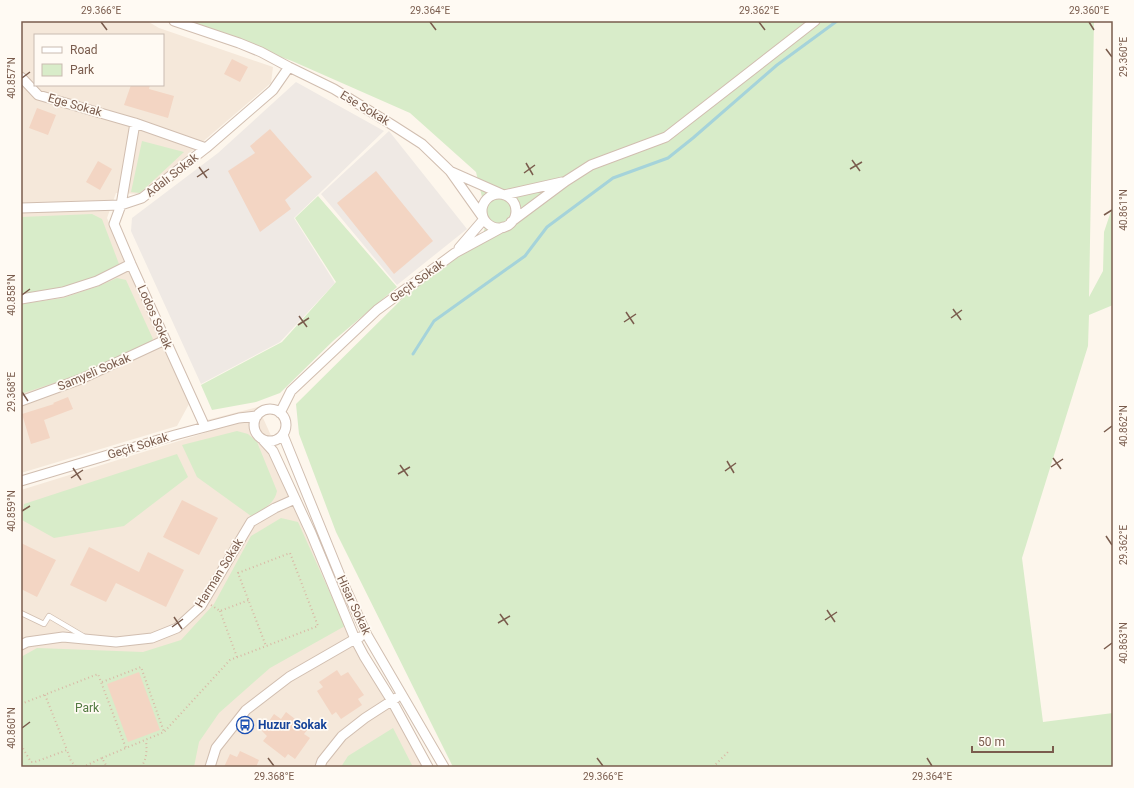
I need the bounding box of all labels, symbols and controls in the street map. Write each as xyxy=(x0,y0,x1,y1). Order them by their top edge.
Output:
text: 29.366°E xyxy=(81,5,121,16)
text: 29.364°E xyxy=(410,5,450,16)
text: 29.362°E xyxy=(739,5,779,16)
text: 29.360°E xyxy=(1069,5,1109,16)
legend xyxy=(34,34,164,86)
text: 29.360°E xyxy=(1118,37,1129,77)
text: Road xyxy=(70,43,98,57)
text: 40.857°N xyxy=(6,57,17,99)
text: Park xyxy=(70,63,95,77)
street label: Ese Sokak xyxy=(338,88,393,129)
street label: Ege Sokak xyxy=(46,91,104,120)
street label: Adalı Sokak xyxy=(143,150,202,200)
text: 40.861°N xyxy=(1118,189,1129,231)
street label: Geçit Sokak xyxy=(387,256,447,305)
text: 40.858°N xyxy=(6,274,17,316)
street label: Lodos Sokak xyxy=(135,283,176,352)
street label: Samyeli Sokak xyxy=(56,350,133,394)
text: 29.368°E xyxy=(6,372,17,412)
text: 40.862°N xyxy=(1118,405,1129,447)
street label: Geçit Sokak xyxy=(106,430,171,462)
text: 40.859°N xyxy=(6,490,17,532)
text: 29.362°E xyxy=(1118,525,1129,565)
street label: Harman Sokak xyxy=(192,535,246,610)
street label: Hisar Sokak xyxy=(334,573,374,638)
text: 40.863°N xyxy=(1118,622,1129,664)
park label: Park xyxy=(75,701,100,715)
text: 40.860°N xyxy=(6,707,17,749)
bus stop icon: Huzur Sokak xyxy=(235,715,255,735)
place label: Huzur Sokak xyxy=(258,718,327,732)
scale bar xyxy=(972,728,1053,754)
text: 50 m xyxy=(978,735,1005,749)
text: 29.368°E xyxy=(254,771,294,782)
text: 29.366°E xyxy=(583,771,623,782)
text: 29.364°E xyxy=(912,771,952,782)

